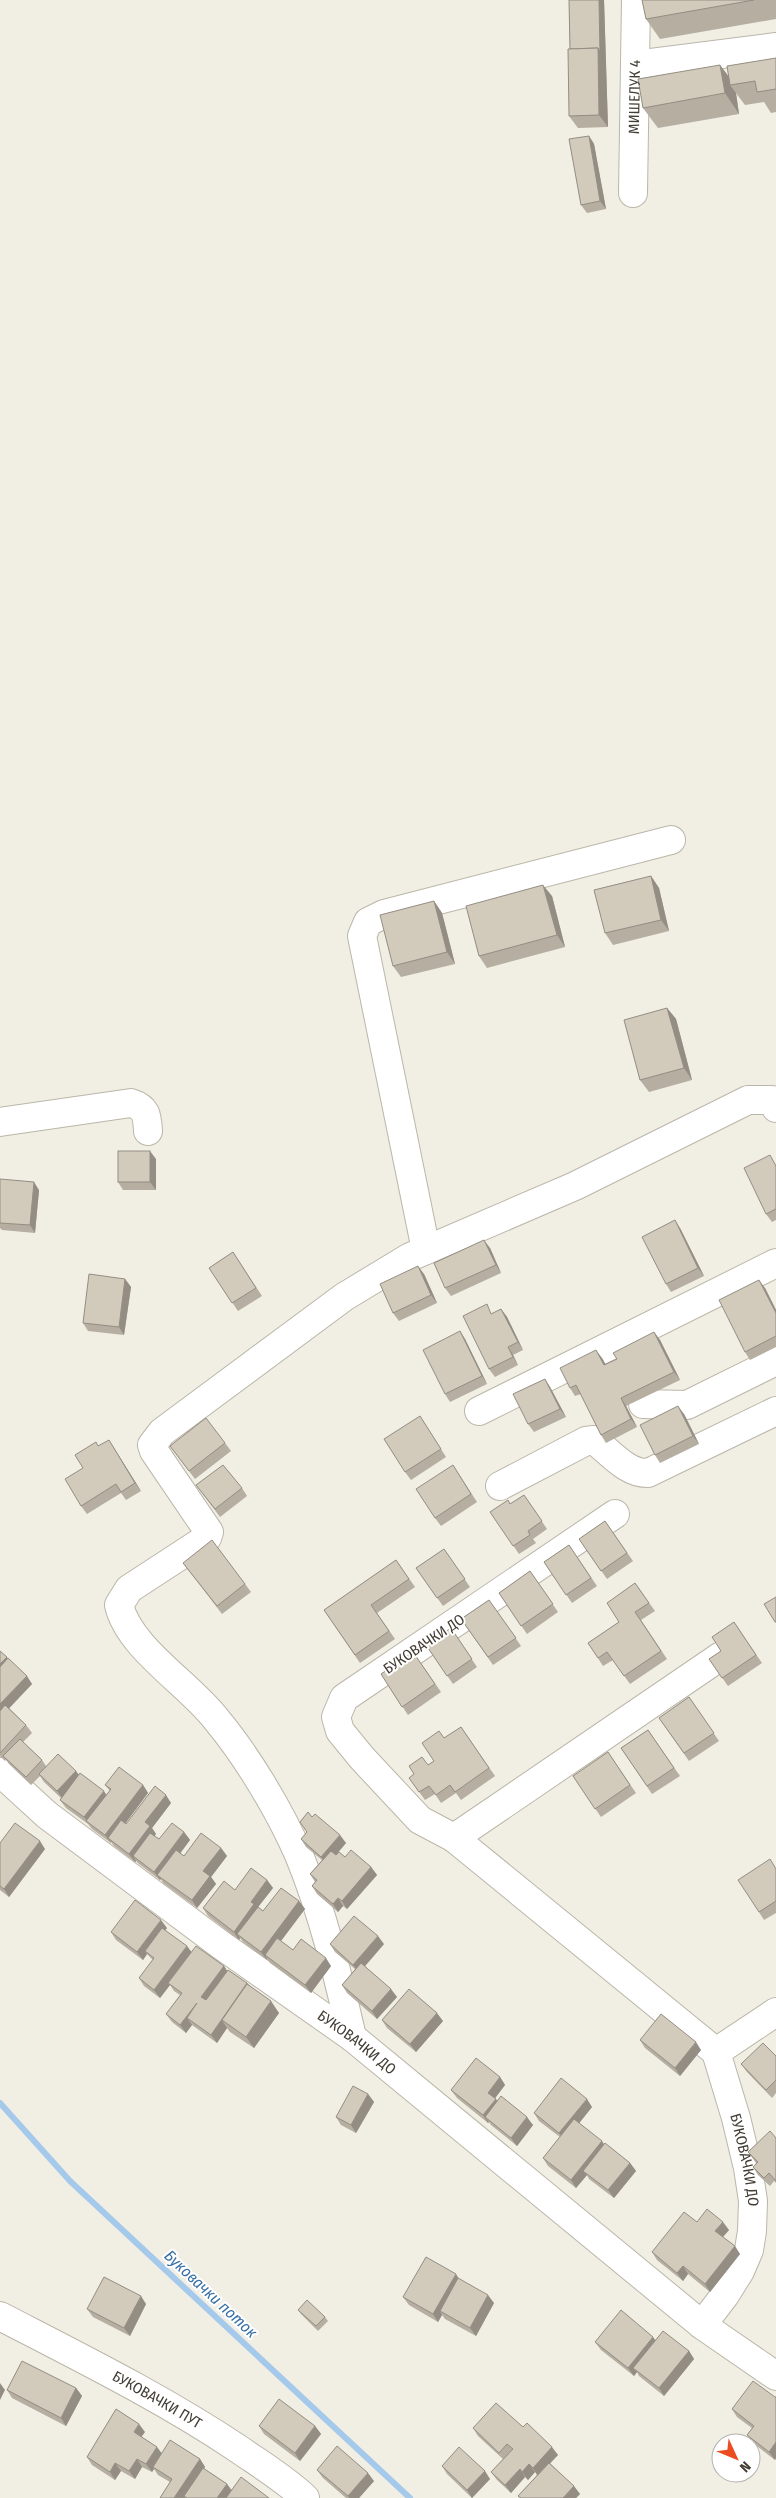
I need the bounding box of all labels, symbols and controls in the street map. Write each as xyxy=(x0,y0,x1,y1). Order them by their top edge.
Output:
street label: МИШЕЛУК 4 xyxy=(625,60,644,134)
street label: БУКОВАЧКИ ДО xyxy=(380,1610,468,1678)
street label: БУКОВАЧКИ ДО xyxy=(314,2007,400,2078)
street label: БУКОВАЧКИ ДО xyxy=(726,2111,762,2207)
water label: Буковачки поток xyxy=(161,2246,262,2342)
street label: БУКОВАЧКИ ПУТ xyxy=(109,2367,205,2432)
north arrow xyxy=(711,2433,761,2483)
text: N xyxy=(736,2458,754,2476)

